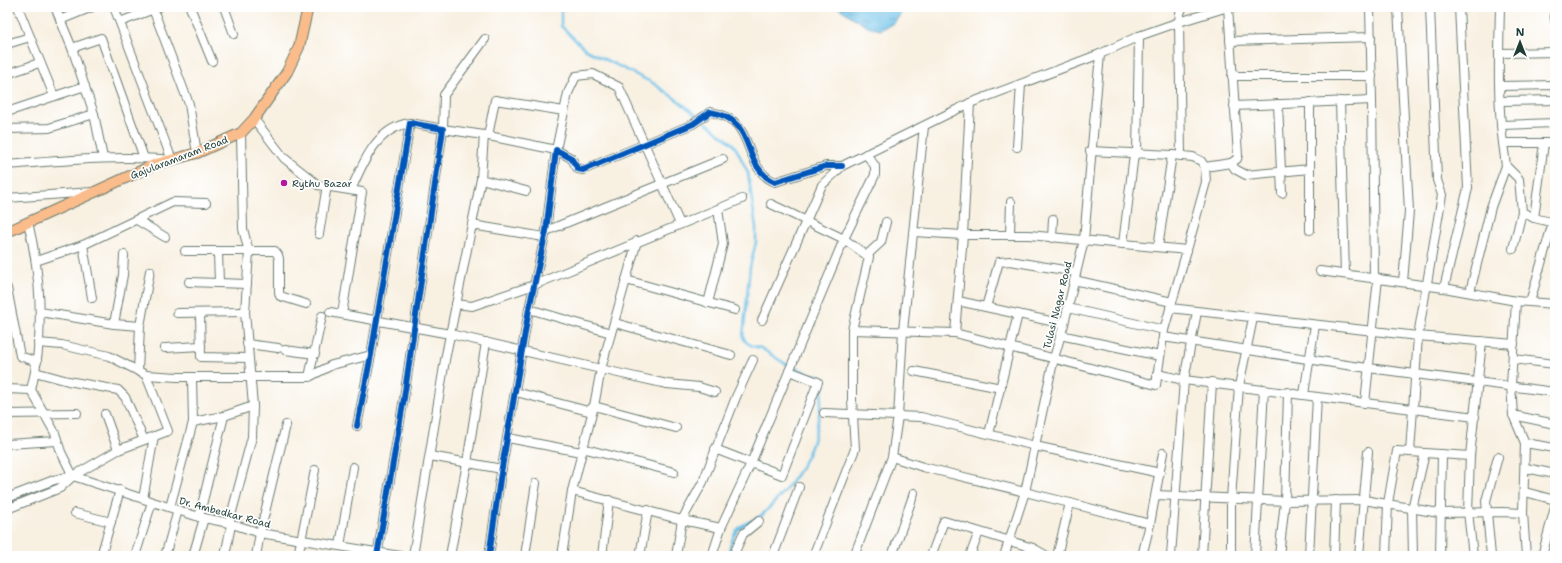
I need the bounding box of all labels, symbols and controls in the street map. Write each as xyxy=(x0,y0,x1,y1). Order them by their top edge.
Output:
north arrow xyxy=(1500,22,1540,62)
text: N xyxy=(1516,25,1525,40)
street label: Gajularamaram Road xyxy=(128,133,230,182)
place label: Rythu Bazar xyxy=(292,177,353,190)
marker: Rythu Bazar xyxy=(279,178,289,188)
street label: Tulasi Nagar Road xyxy=(1040,259,1075,350)
street label: Dr. Ambedkar Road xyxy=(178,494,273,531)

